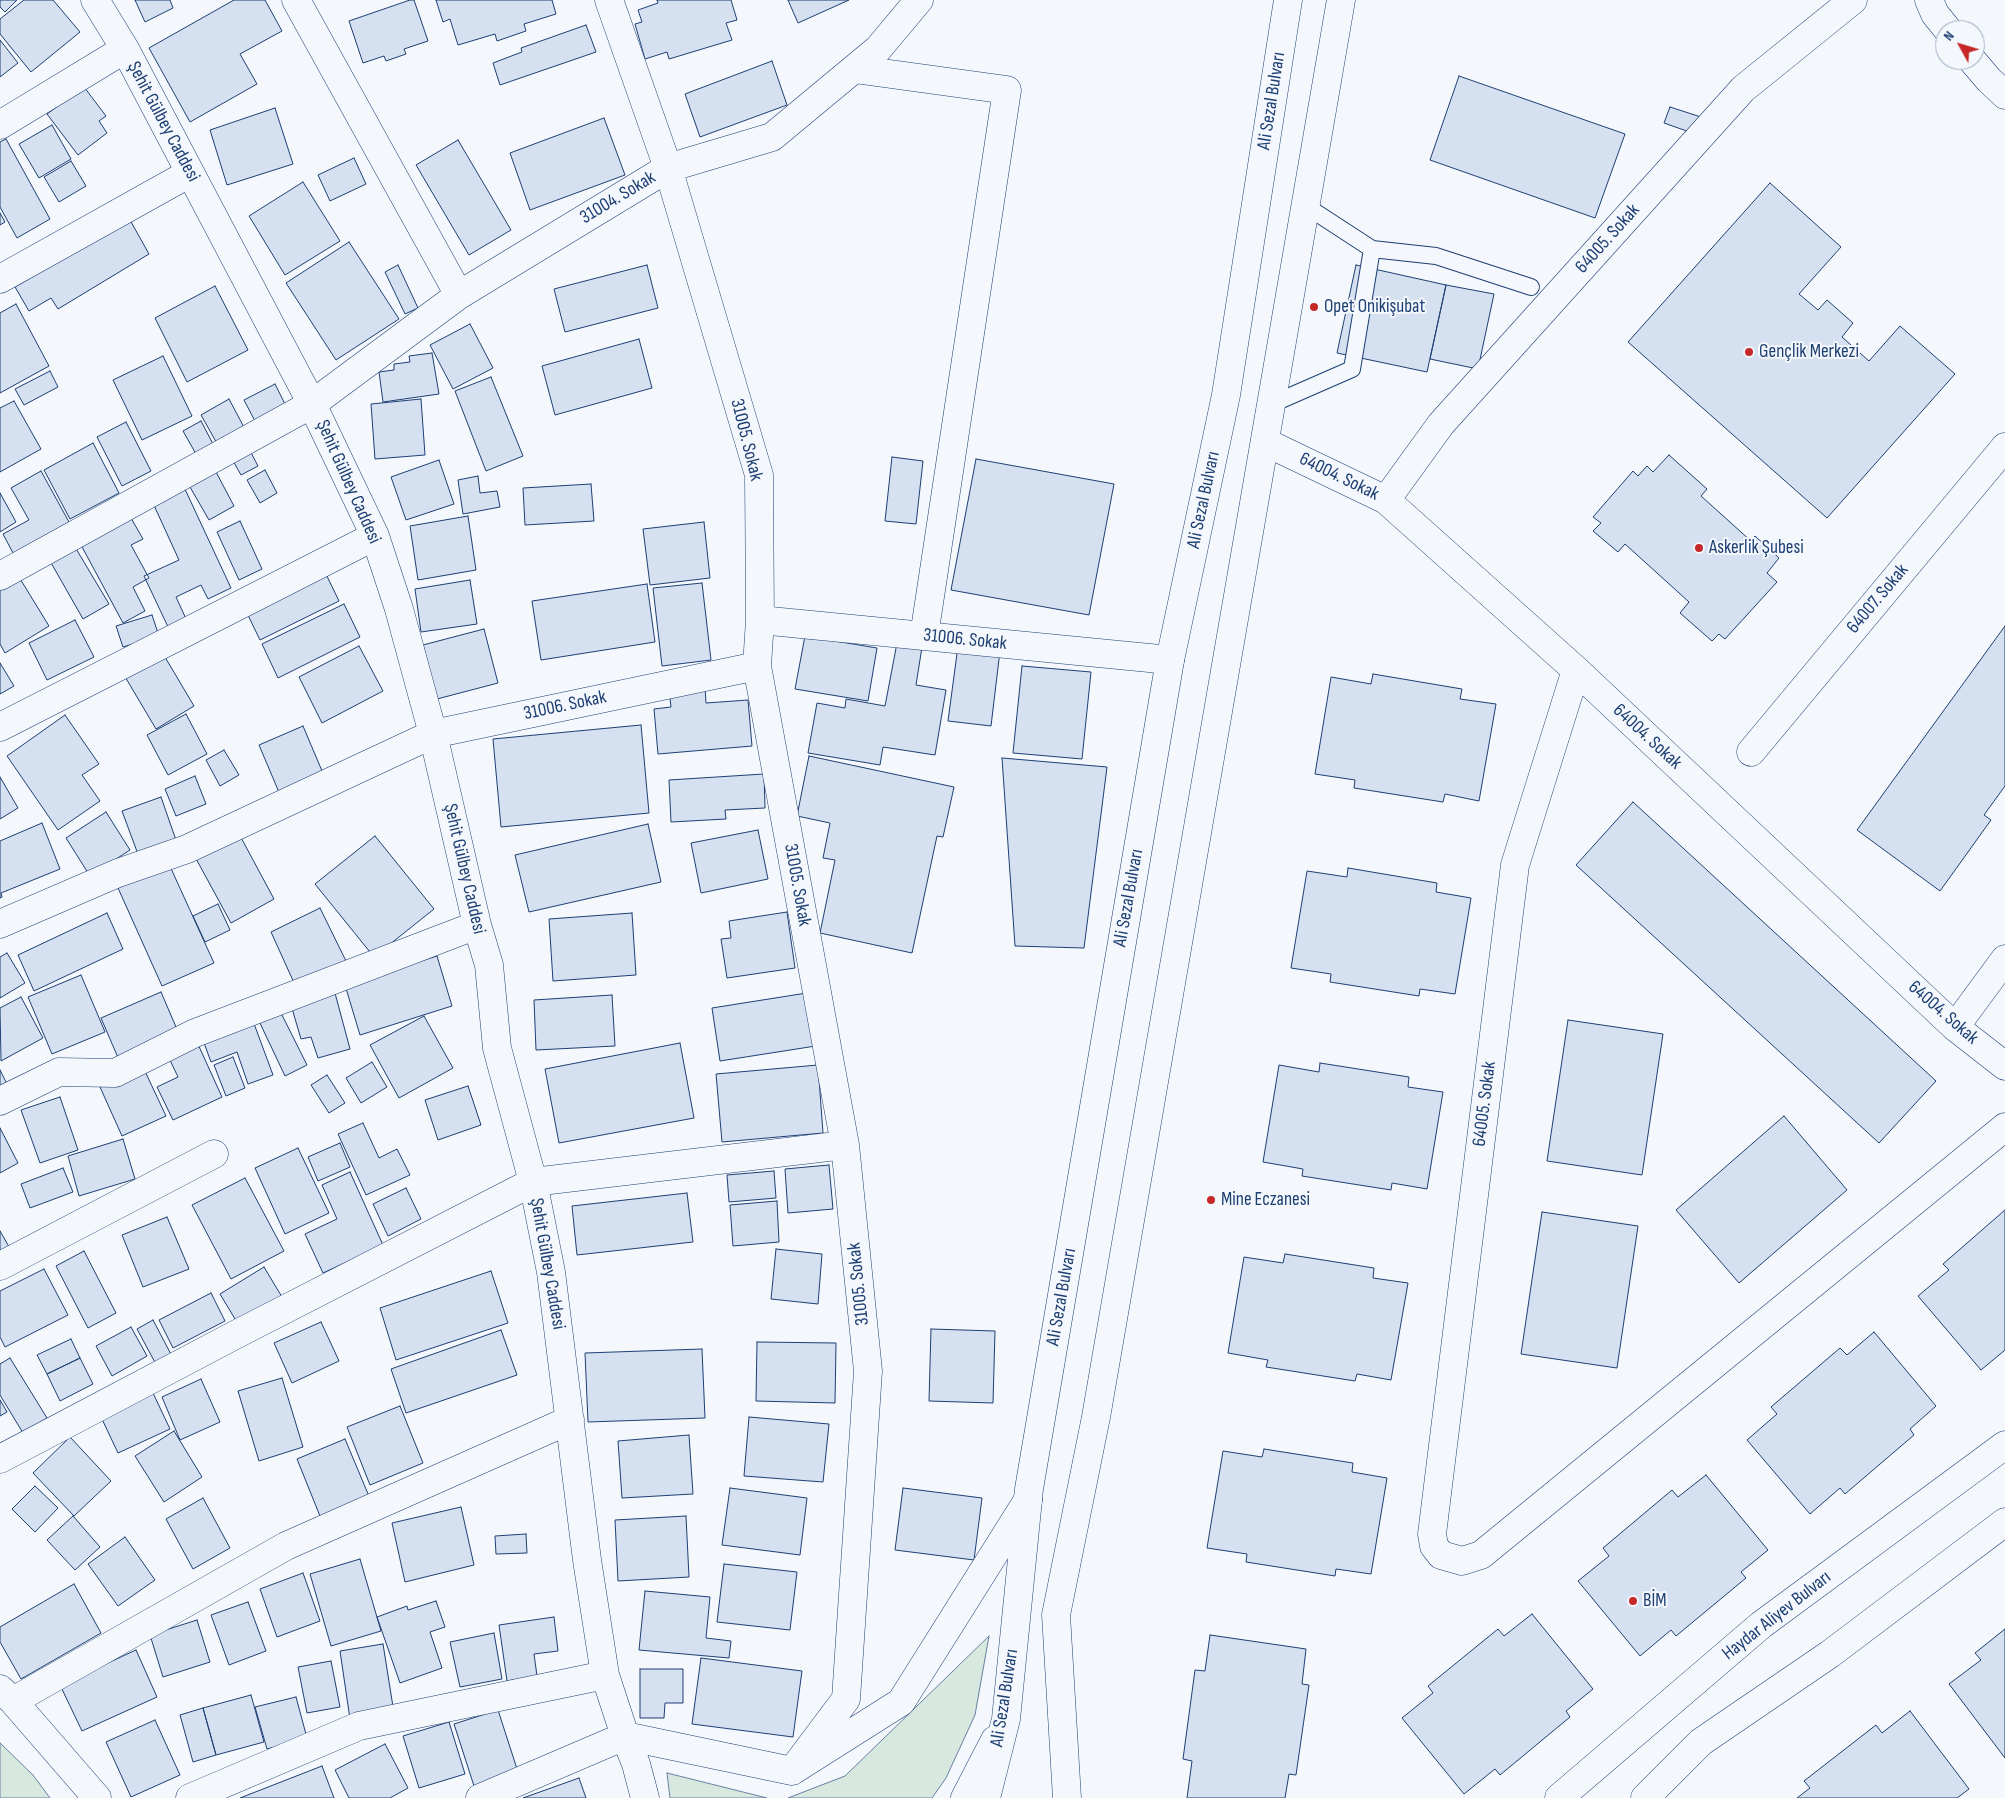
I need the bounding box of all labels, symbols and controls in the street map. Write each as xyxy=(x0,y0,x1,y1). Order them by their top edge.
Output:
north arrow xyxy=(1935,20,1985,70)
text: N xyxy=(1940,28,1958,44)
street label: Ali Sezal Bulvarı xyxy=(1253,51,1291,151)
street label: Şehit Gülbey Caddesi xyxy=(122,58,204,186)
street label: 31004. Sokak xyxy=(576,167,660,229)
street label: 64005. Sokak xyxy=(1571,200,1645,278)
place label: Opet Onikişubat xyxy=(1324,296,1425,318)
marker: Opet Onikişubat xyxy=(1308,301,1320,313)
place label: Gençlik Merkezi xyxy=(1759,341,1859,363)
marker: Gençlik Merkezi xyxy=(1743,346,1755,358)
street label: 31005. Sokak xyxy=(725,397,767,483)
street label: Şehit Gülbey Caddesi xyxy=(311,417,385,547)
street label: 64004. Sokak xyxy=(1295,448,1383,506)
street label: Ali Sezal Bulvarı xyxy=(1183,449,1225,551)
place label: Askerlik Şubesi xyxy=(1709,537,1804,559)
marker: Askerlik Şubesi xyxy=(1693,542,1705,554)
street label: 64007. Sokak xyxy=(1842,560,1914,638)
street label: 31006. Sokak xyxy=(922,624,1008,656)
street label: 31006. Sokak xyxy=(522,686,608,726)
street label: 64004. Sokak xyxy=(1608,699,1686,775)
street label: Şehit Gülbey Caddesi xyxy=(438,802,490,936)
street label: 31005. Sokak xyxy=(779,842,815,928)
street label: Ali Sezal Bulvarı xyxy=(1109,847,1149,949)
street label: 64004. Sokak xyxy=(1903,976,1983,1050)
street label: 64005. Sokak xyxy=(1468,1060,1502,1148)
place label: Mine Eczanesi xyxy=(1221,1189,1310,1211)
marker: Mine Eczanesi xyxy=(1205,1194,1217,1206)
street label: Şehit Gülbey Caddesi xyxy=(524,1197,570,1331)
street label: 31005. Sokak xyxy=(843,1241,875,1327)
street label: Ali Sezal Bulvarı xyxy=(1042,1246,1082,1348)
street label: Haydar Aliyev Bulvarı xyxy=(1718,1566,1836,1666)
place label: BİM xyxy=(1643,1590,1667,1612)
marker: BİM xyxy=(1627,1595,1639,1607)
street label: Ali Sezal Bulvarı xyxy=(986,1648,1024,1748)

